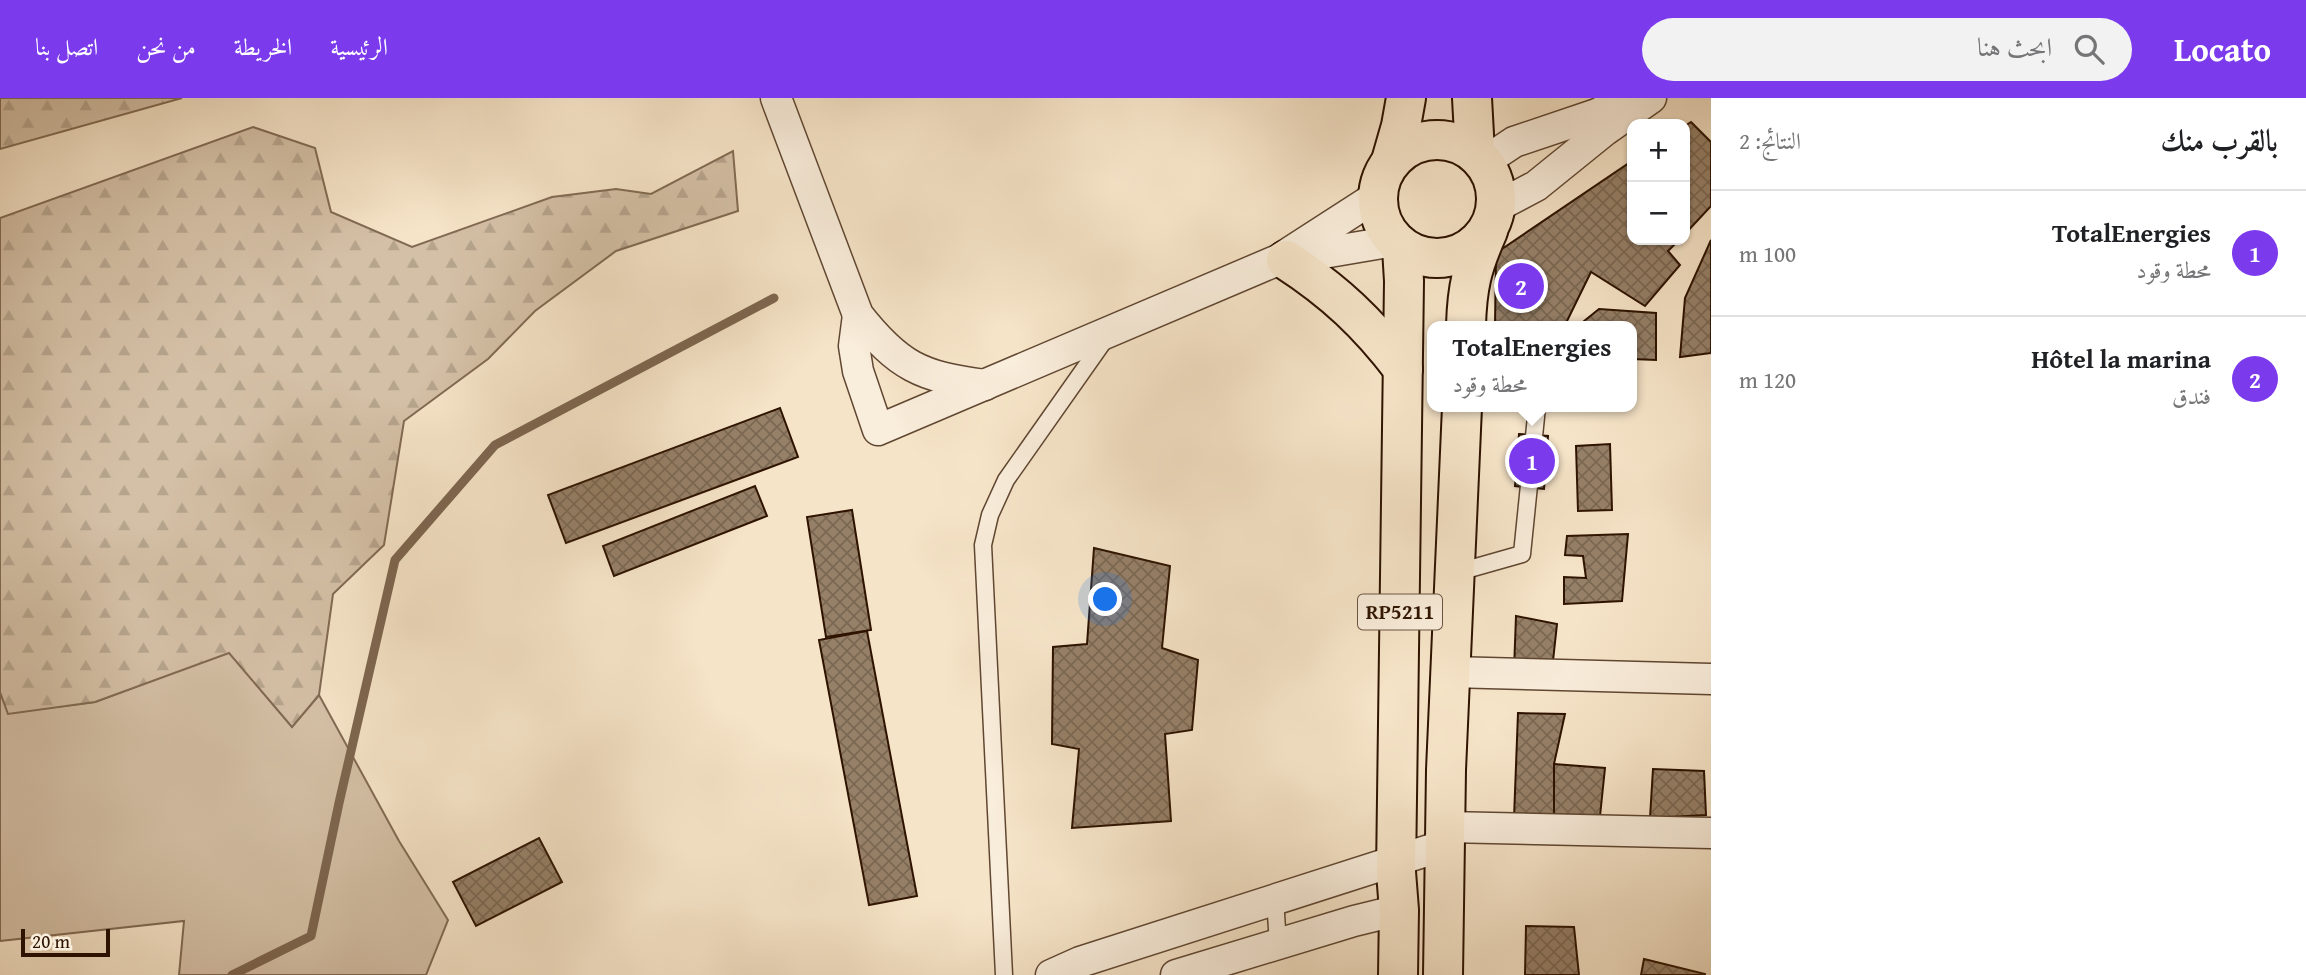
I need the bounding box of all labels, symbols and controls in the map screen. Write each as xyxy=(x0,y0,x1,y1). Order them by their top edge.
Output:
search box xyxy=(1642,18,2132,81)
text: Locato xyxy=(2174,25,2271,73)
text: ابحث هنا xyxy=(1977,27,2052,66)
text: اتصل بنا xyxy=(35,29,98,64)
text: من نحن xyxy=(136,29,196,64)
text: الخريطة xyxy=(234,29,292,64)
text: الرئيسية xyxy=(330,29,388,64)
icon: search xyxy=(2070,30,2108,68)
text: بالقرب منك xyxy=(2161,118,2278,162)
map controls xyxy=(1627,119,1690,245)
button: + xyxy=(1627,119,1690,182)
text: النتائج: 2 xyxy=(1739,124,1801,157)
button: − xyxy=(1627,182,1690,245)
text: TotalEnergies xyxy=(2052,213,2211,252)
text: 100 m xyxy=(1739,237,1796,270)
text: 1 xyxy=(2249,237,2261,270)
text: محطة وقود xyxy=(2136,253,2211,286)
pin: 2 xyxy=(1498,260,1544,312)
popup xyxy=(1427,321,1637,412)
text: TotalEnergies xyxy=(1452,327,1612,366)
text: Hôtel la marina xyxy=(2031,339,2211,378)
text: 120 m xyxy=(1739,363,1796,396)
text: 2 xyxy=(2249,363,2261,396)
text: محطة وقود xyxy=(1452,367,1527,400)
text: فندق xyxy=(2172,379,2211,412)
pin: 1 xyxy=(1509,435,1555,487)
your location xyxy=(1088,582,1122,616)
road number: RP5211 xyxy=(1358,594,1442,630)
scale bar xyxy=(21,926,110,958)
text: 20 m xyxy=(32,927,70,955)

